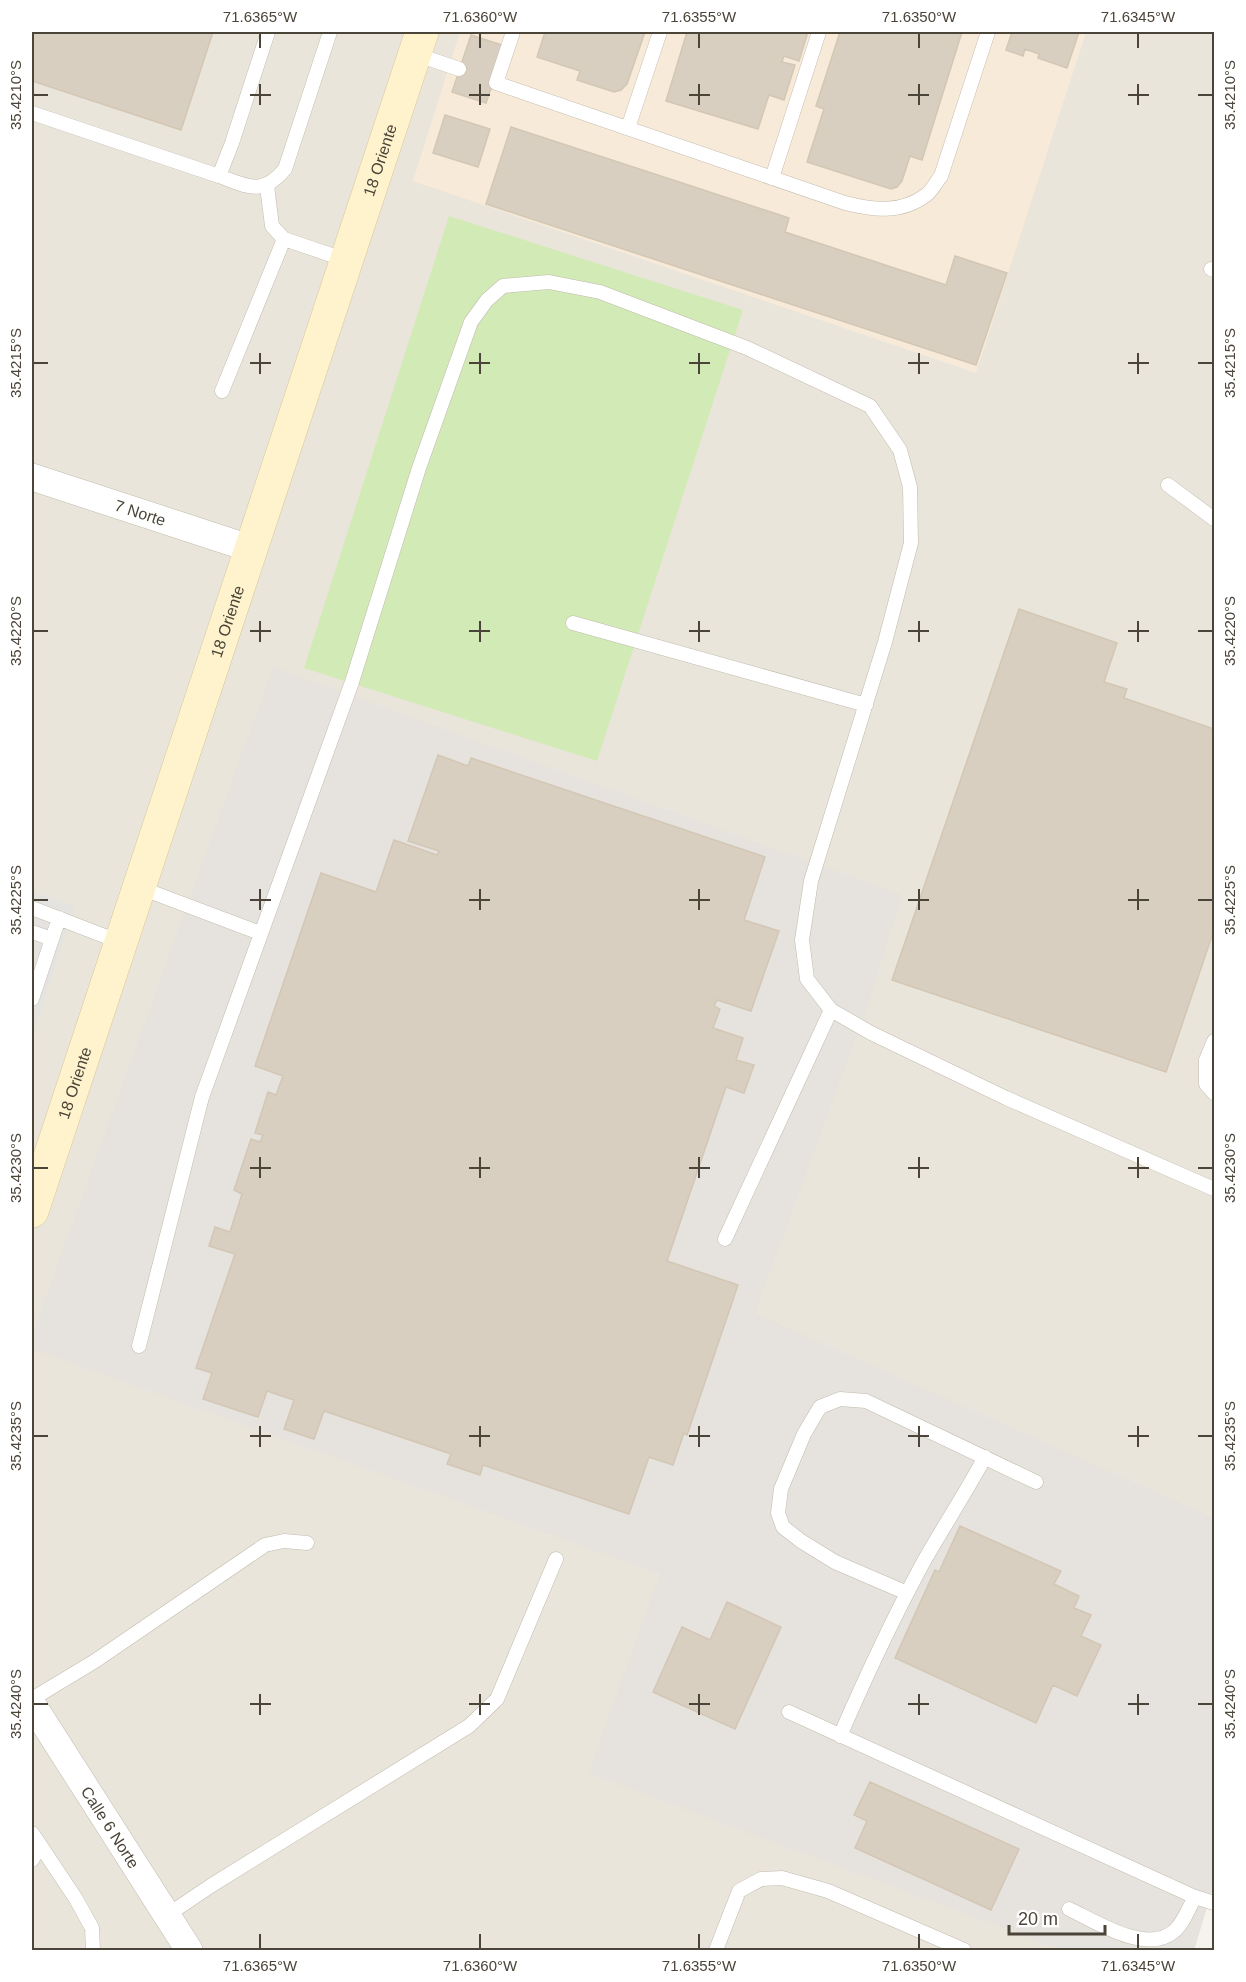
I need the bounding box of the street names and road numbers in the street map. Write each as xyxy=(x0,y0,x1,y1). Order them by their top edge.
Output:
street label: 18 Oriente xyxy=(360,122,400,198)
street label: 7 Norte xyxy=(113,497,168,529)
street label: 18 Oriente xyxy=(208,583,247,660)
street label: 18 Oriente xyxy=(55,1045,95,1121)
street label: Calle 6 Norte xyxy=(78,1783,142,1871)

